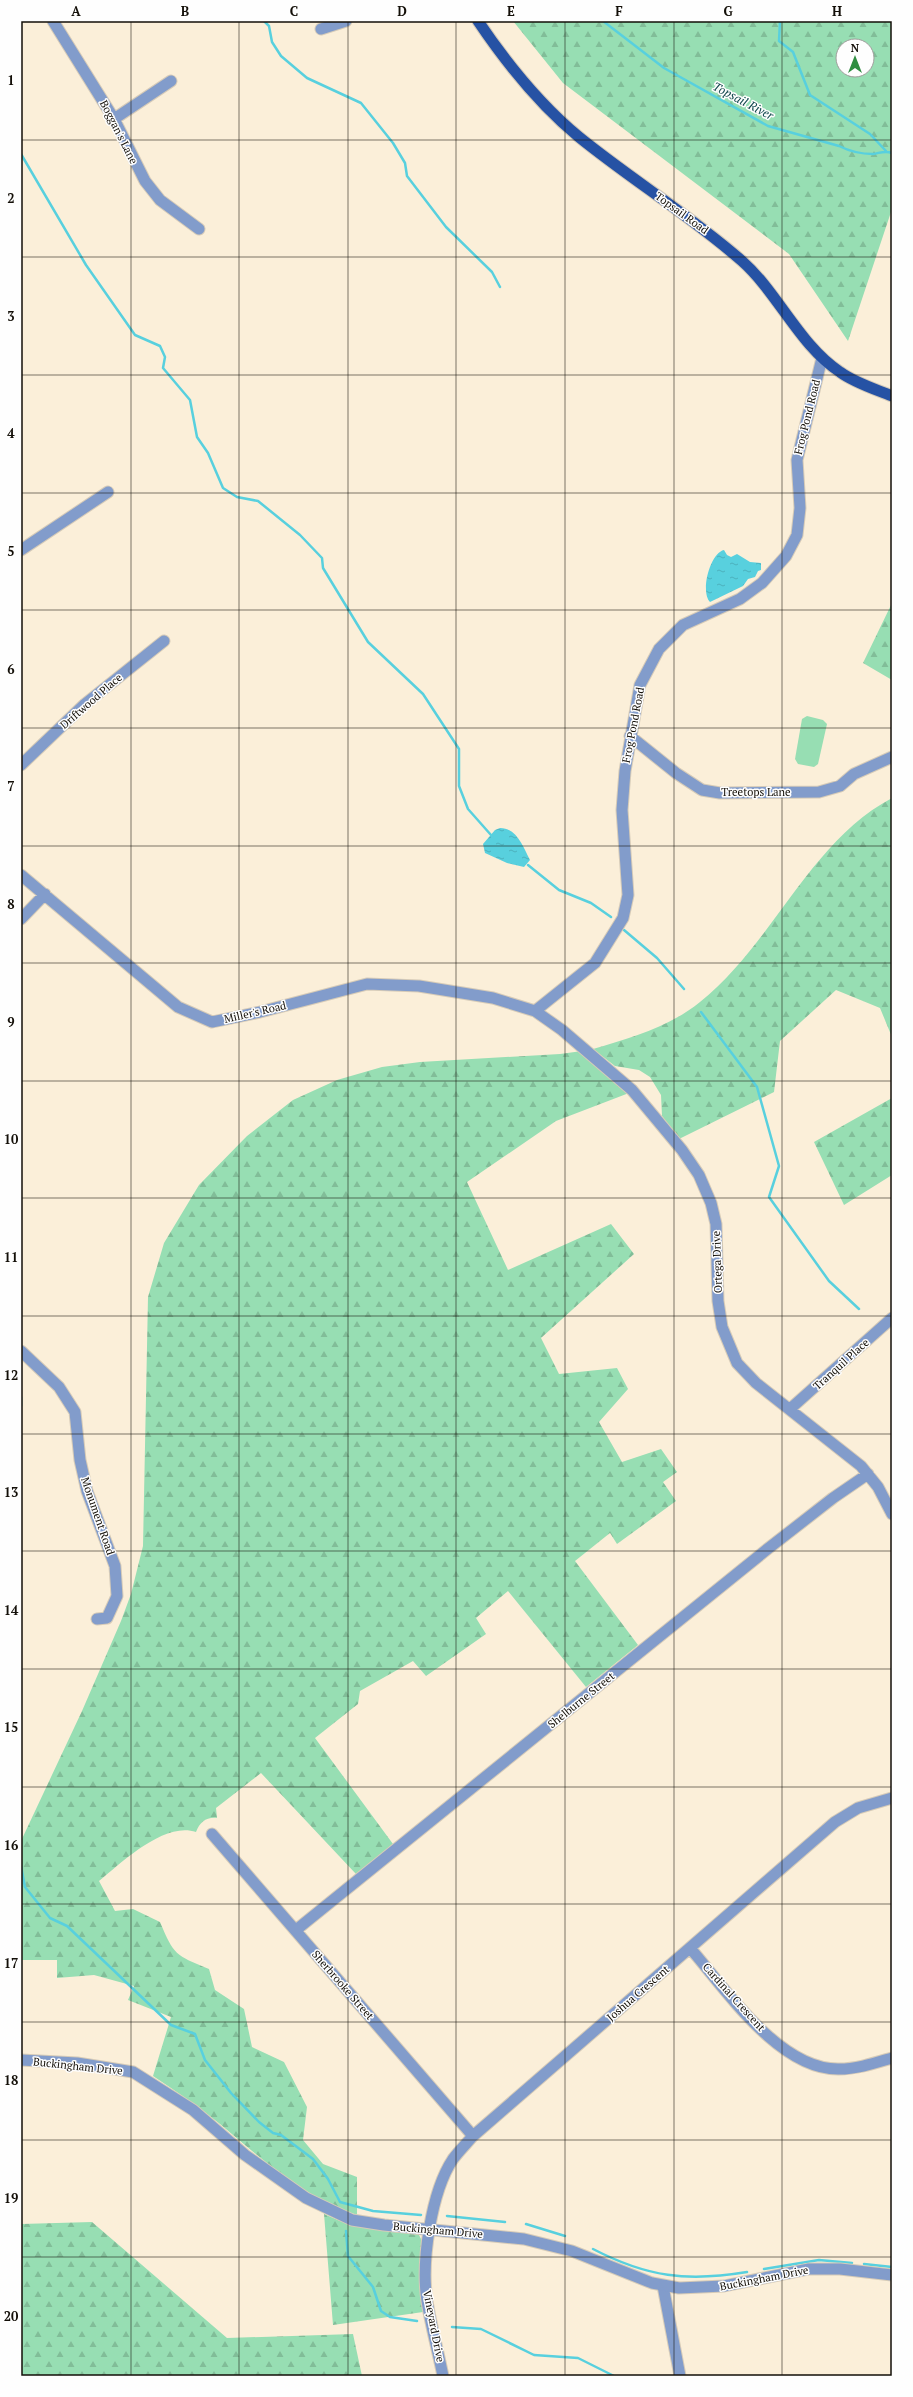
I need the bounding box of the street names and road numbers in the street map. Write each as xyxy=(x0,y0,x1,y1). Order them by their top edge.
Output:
street label: Boggan's Lane xyxy=(97,98,141,167)
street label: Topsail Road xyxy=(653,189,711,237)
street label: Frog Pond Road xyxy=(791,378,823,456)
street label: Driftwood Place xyxy=(57,670,125,732)
street label: Frog Pond Road xyxy=(619,686,647,764)
street label: Treetops Lane xyxy=(721,785,791,799)
street label: Miller's Road xyxy=(223,998,287,1026)
street label: Ortega Drive xyxy=(709,1230,725,1293)
street label: Tranquil Place xyxy=(810,1335,872,1393)
street label: Monument Road xyxy=(78,1475,118,1557)
street label: Shelburne Street xyxy=(545,1669,617,1731)
street label: Sherbrooke Street xyxy=(309,1947,377,2023)
street label: Cardinal Crescent xyxy=(700,1960,768,2034)
street label: Joshua Crescent xyxy=(604,1962,672,2024)
street label: Buckingham Drive xyxy=(33,2054,124,2078)
street label: Buckingham Drive xyxy=(393,2219,484,2241)
street label: Buckingham Drive xyxy=(719,2262,810,2293)
street label: Vineyard Drive xyxy=(420,2289,448,2364)

